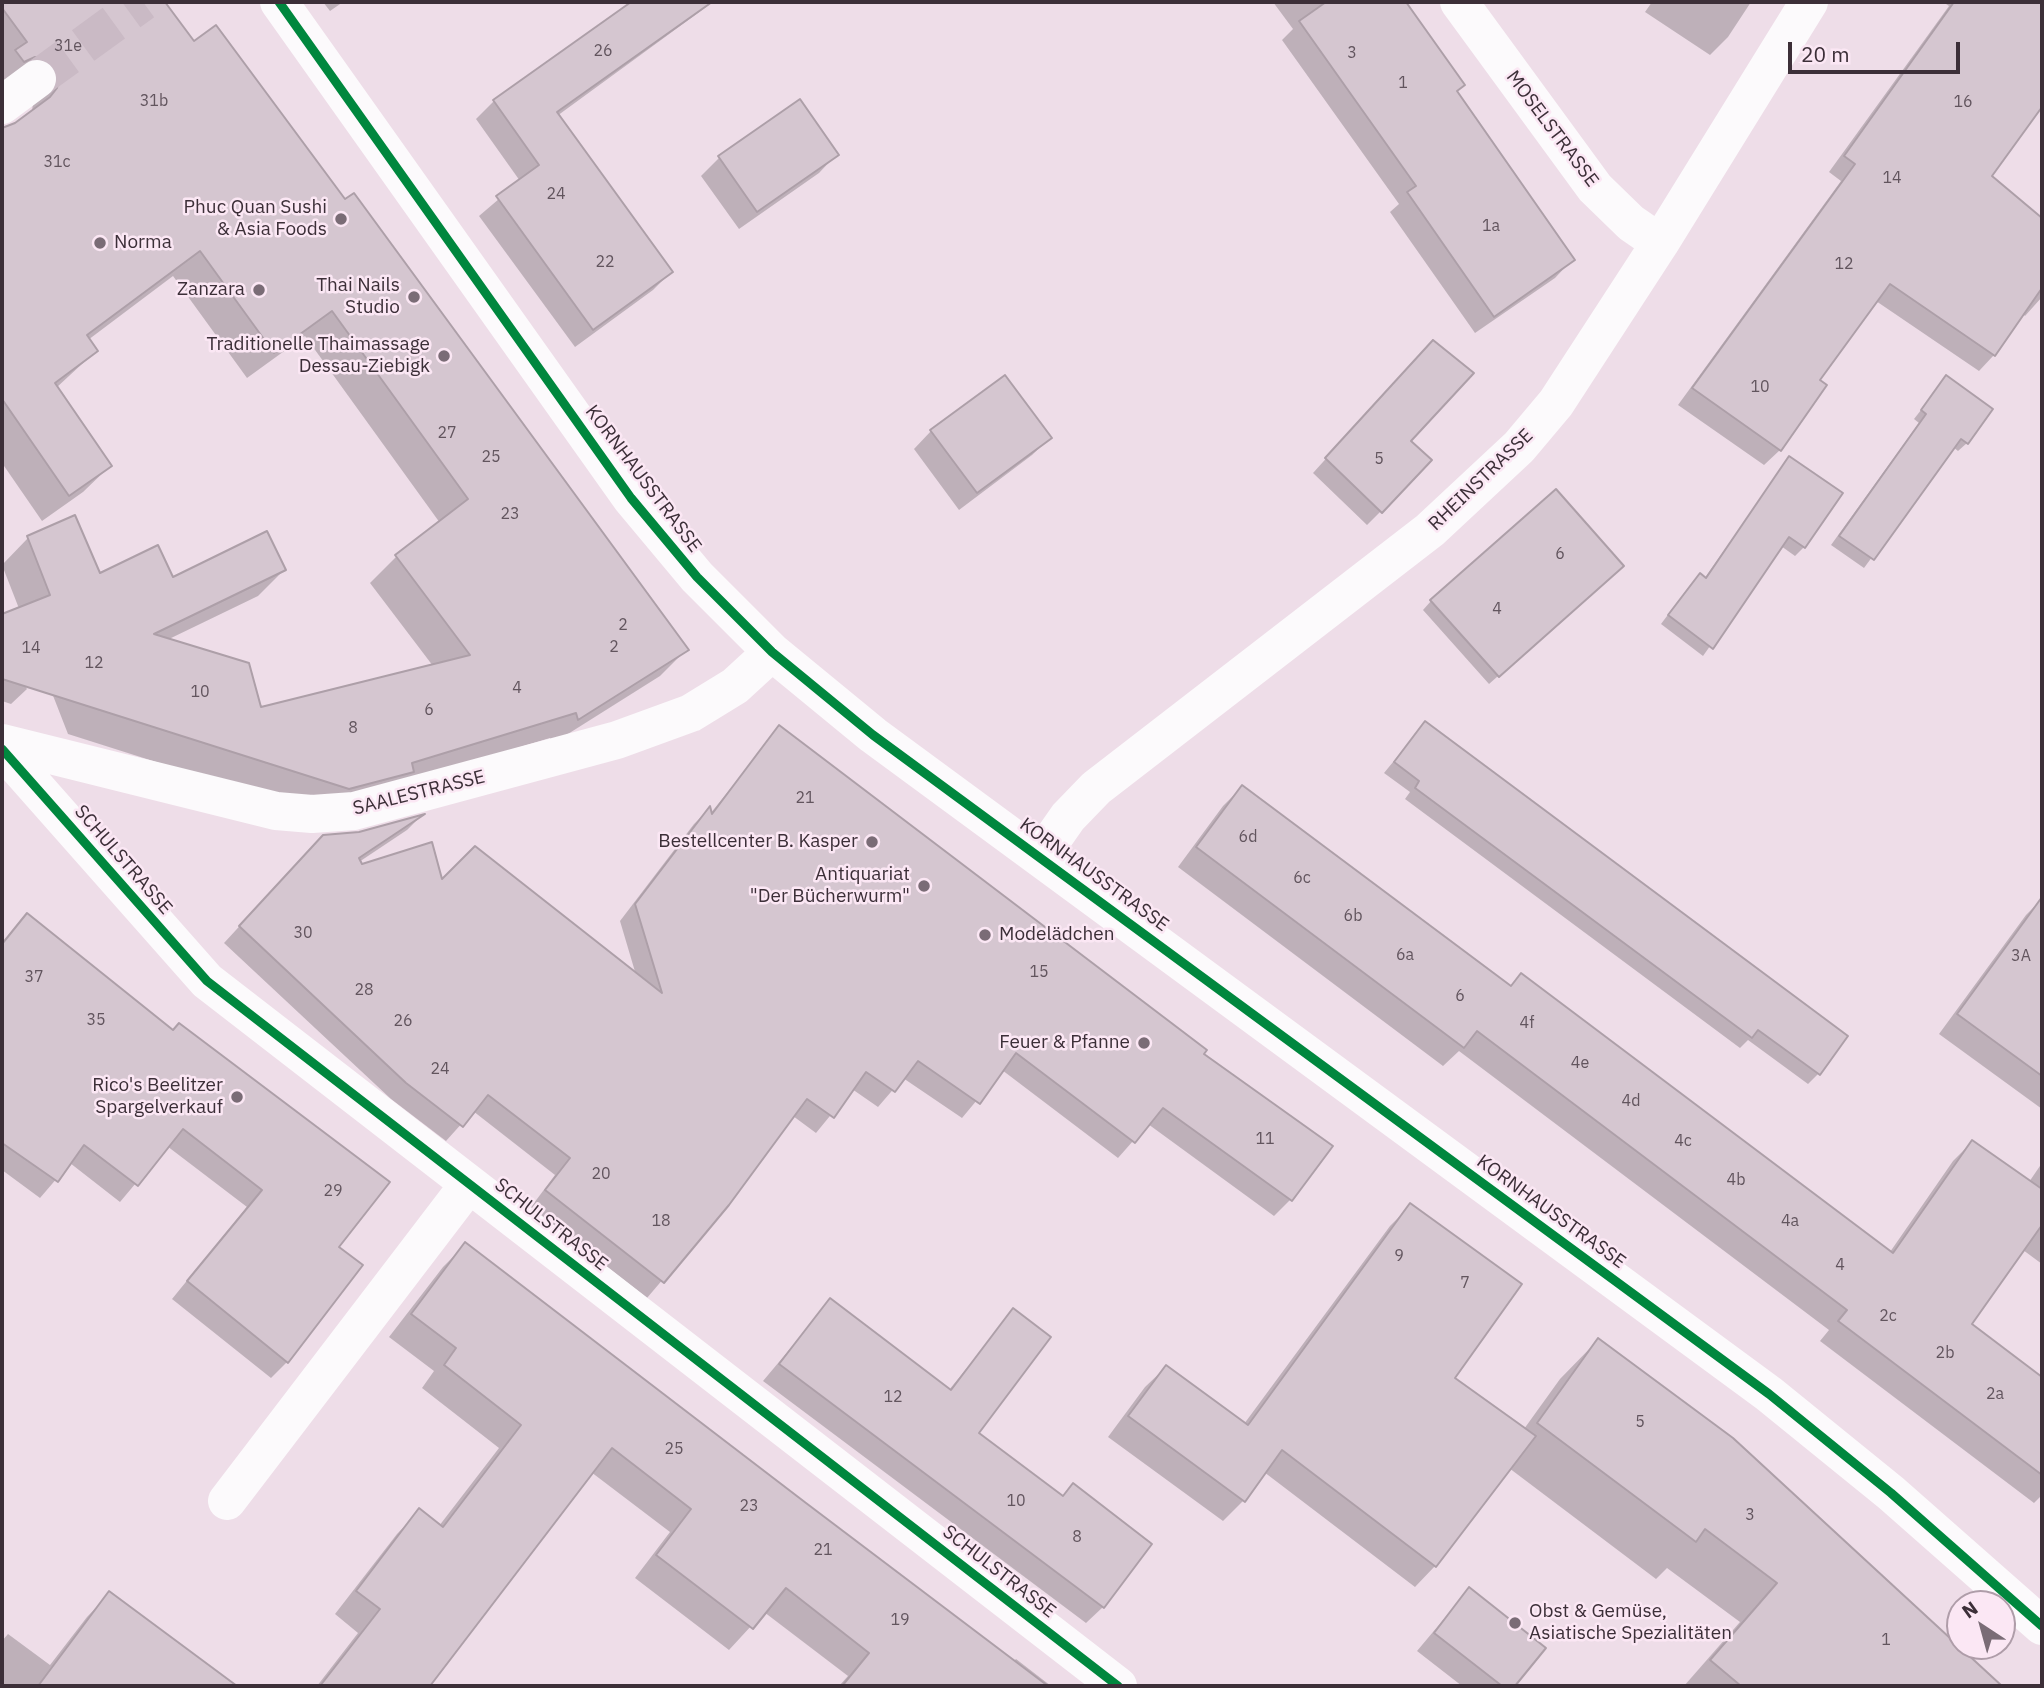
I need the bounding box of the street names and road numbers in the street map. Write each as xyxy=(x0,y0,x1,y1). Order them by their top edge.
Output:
street label: MOSELSTRASSE xyxy=(1501,66,1603,192)
street label: KORNHAUSSTRASSE xyxy=(580,401,706,557)
street label: RHEINSTRASSE xyxy=(1424,424,1538,536)
street label: SAALESTRASSE xyxy=(351,766,487,820)
street label: SCHULSTRASSE xyxy=(69,801,177,919)
street label: KORNHAUSSTRASSE xyxy=(1015,813,1173,937)
street label: KORNHAUSSTRASSE xyxy=(1472,1150,1630,1274)
street label: SCHULSTRASSE xyxy=(490,1174,612,1276)
street label: SCHULSTRASSE xyxy=(938,1521,1060,1623)

